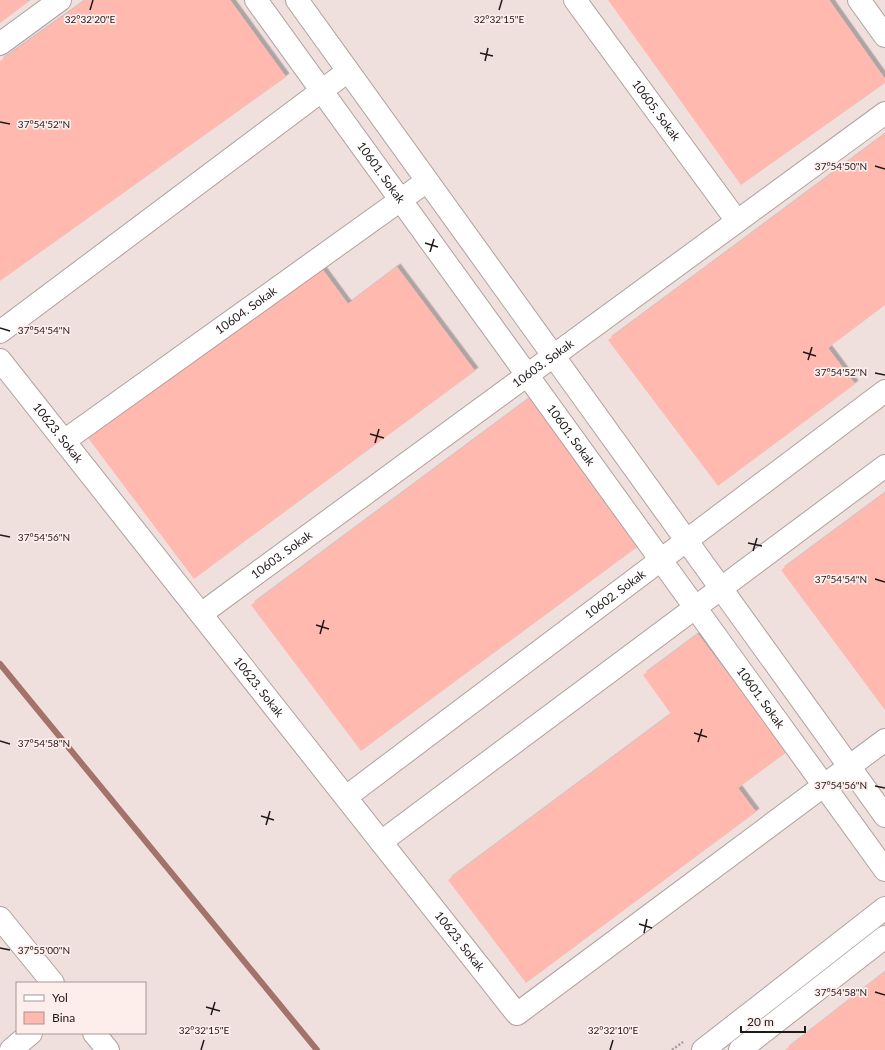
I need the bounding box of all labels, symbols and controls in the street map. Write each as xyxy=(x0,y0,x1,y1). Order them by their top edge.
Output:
text: 32°32'20"E xyxy=(65,13,115,25)
text: 32°32'15"E xyxy=(474,13,524,25)
street label: 10605. Sokak xyxy=(629,77,684,144)
text: 37°54'52"N xyxy=(18,118,70,130)
street label: 10601. Sokak xyxy=(354,139,409,207)
text: 37°54'50"N xyxy=(815,160,867,172)
street label: 10604. Sokak xyxy=(212,283,280,337)
text: 37°54'54"N xyxy=(18,324,70,336)
street label: 10603. Sokak xyxy=(509,335,577,390)
text: 37°54'52"N xyxy=(815,366,867,378)
street label: 10623. Sokak xyxy=(30,400,87,466)
street label: 10601. Sokak xyxy=(544,401,599,469)
street label: 10603. Sokak xyxy=(248,527,316,582)
text: 37°54'56"N xyxy=(18,531,70,543)
street label: 10602. Sokak xyxy=(582,566,649,622)
text: 37°54'54"N xyxy=(815,573,867,585)
street label: 10623. Sokak xyxy=(231,654,288,721)
street label: 10601. Sokak xyxy=(734,664,789,732)
text: 37°54'58"N xyxy=(18,737,70,749)
text: 37°54'56"N xyxy=(815,779,867,791)
street label: 10623. Sokak xyxy=(432,908,489,975)
text: 37°55'00"N xyxy=(18,944,70,956)
legend xyxy=(16,982,146,1034)
text: 37°54'58"N xyxy=(815,986,867,998)
text: Yol xyxy=(52,990,68,1005)
scale bar xyxy=(741,1008,805,1034)
text: Bina xyxy=(52,1010,75,1025)
text: 20 m xyxy=(747,1014,774,1029)
text: 32°32'15"E xyxy=(179,1024,229,1036)
text: 32°32'10"E xyxy=(588,1024,638,1036)

